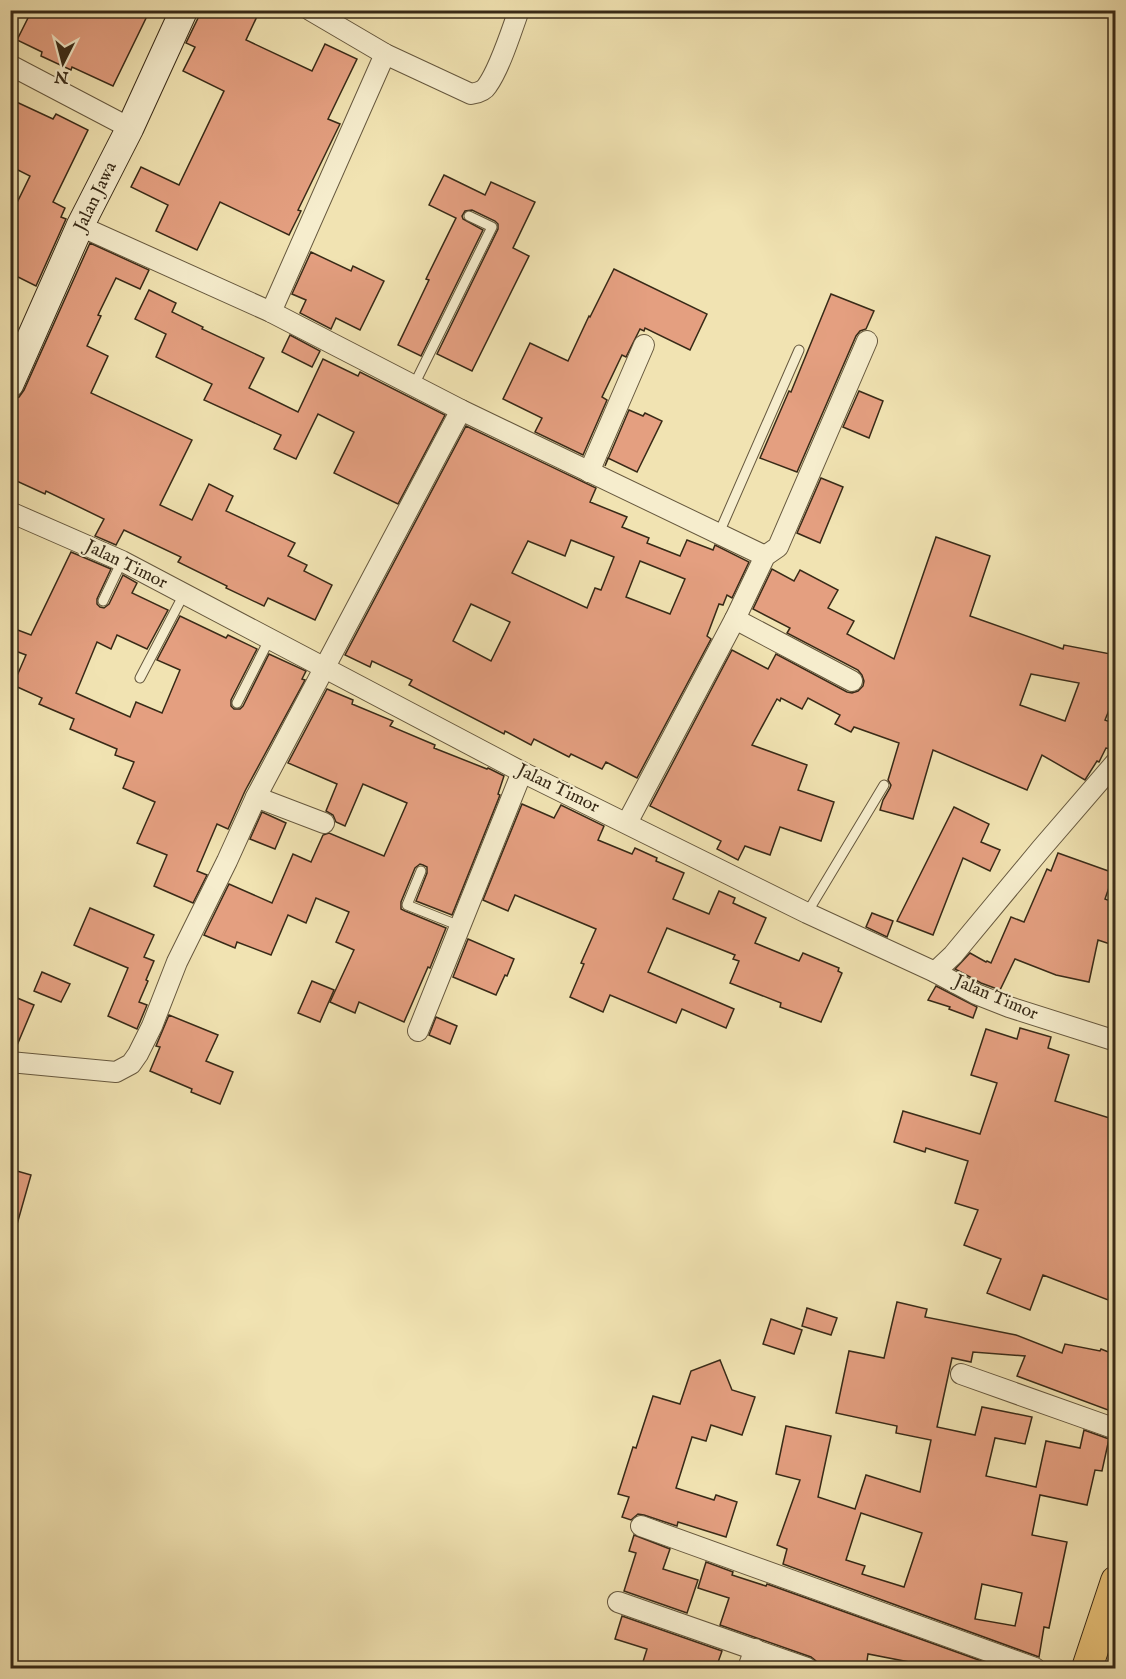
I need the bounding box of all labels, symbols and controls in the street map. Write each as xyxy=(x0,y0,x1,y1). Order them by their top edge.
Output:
north arrow xyxy=(33,33,93,93)
text: N xyxy=(54,65,71,87)
street label: Jalan Jawa xyxy=(68,158,123,237)
street label: Jalan Timor xyxy=(79,534,171,595)
street label: Jalan Timor xyxy=(511,758,603,819)
street label: Jalan Timor xyxy=(949,969,1042,1026)

